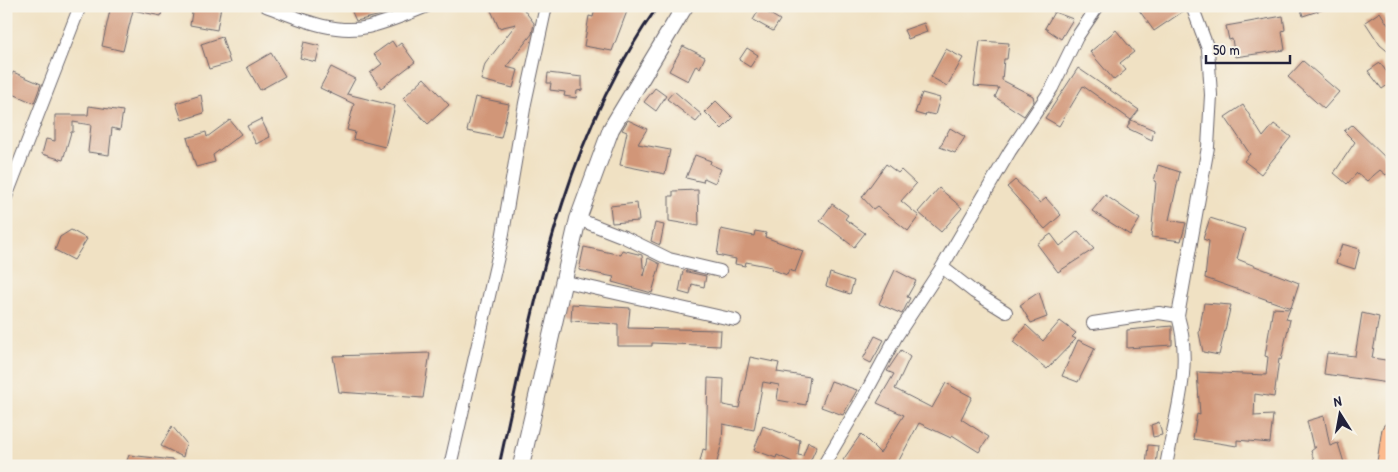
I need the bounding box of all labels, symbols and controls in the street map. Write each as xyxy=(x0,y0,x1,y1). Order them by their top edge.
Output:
scale bar xyxy=(1206,32,1289,64)
text: 50 m xyxy=(1213,39,1240,60)
north arrow xyxy=(1316,390,1366,440)
text: N xyxy=(1332,391,1343,411)

